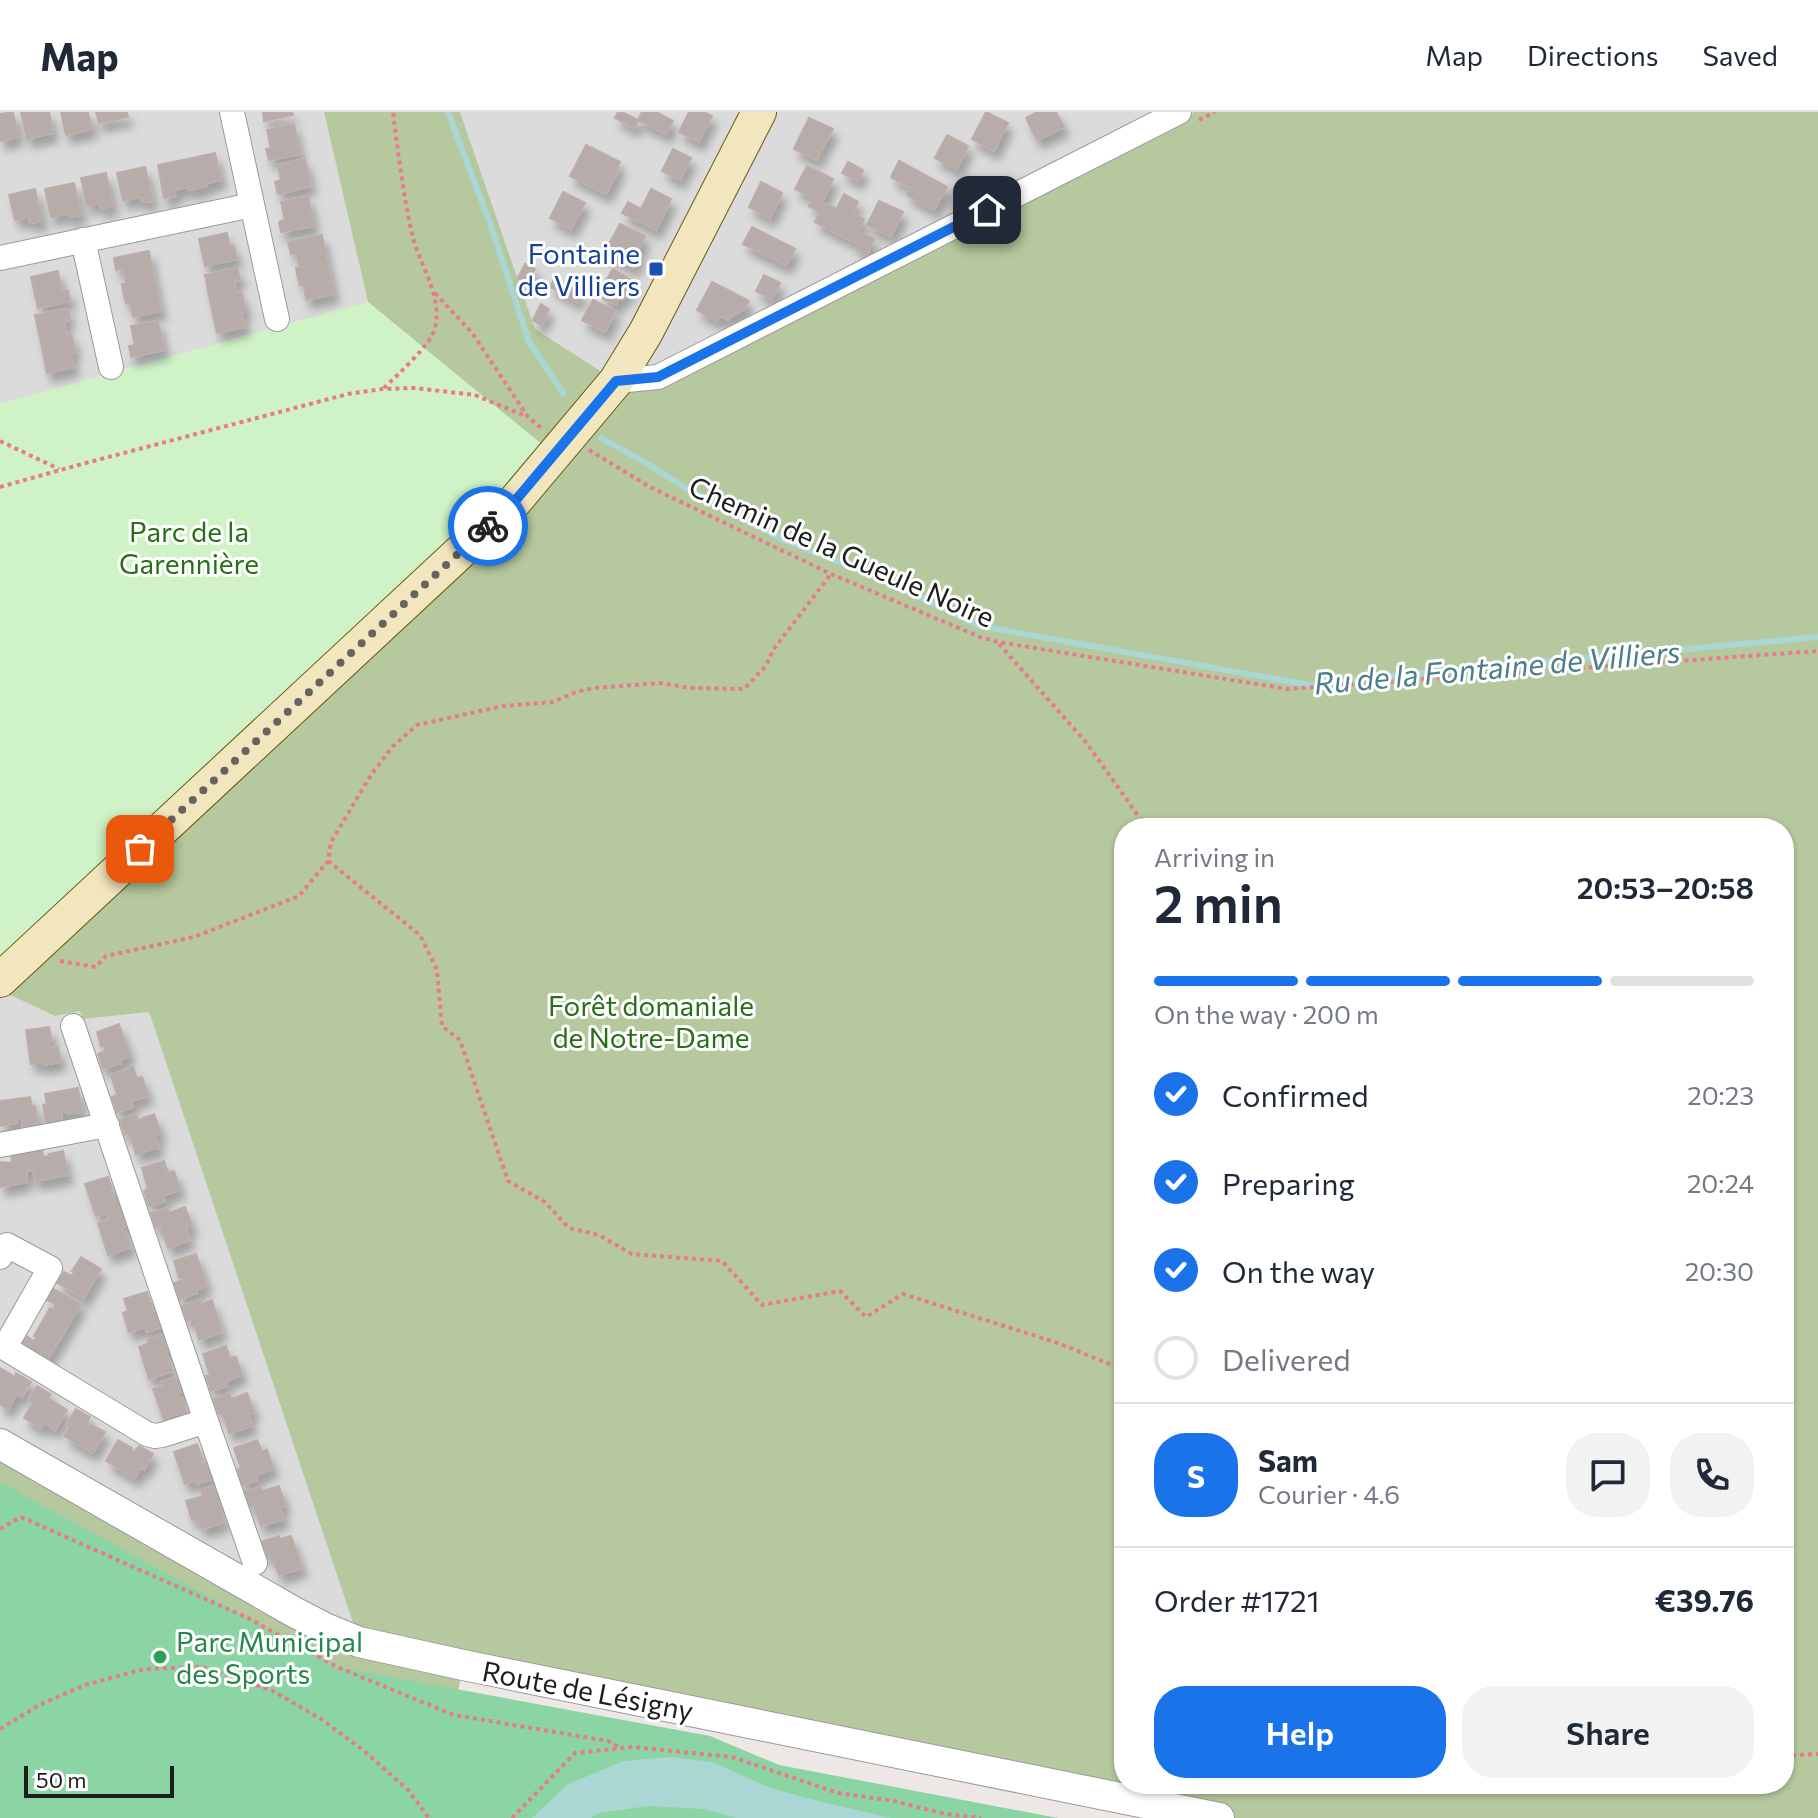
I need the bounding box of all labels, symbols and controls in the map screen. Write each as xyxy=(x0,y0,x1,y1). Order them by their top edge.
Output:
text: Map xyxy=(40,32,119,79)
text: Map xyxy=(1425,38,1483,72)
text: Directions xyxy=(1527,38,1658,72)
text: Saved xyxy=(1702,38,1778,72)
pin xyxy=(953,176,1021,244)
icon: home xyxy=(965,188,1009,232)
place label: Fontaine de Villiers xyxy=(518,236,640,302)
marker: Fontaine de Villiers xyxy=(647,260,665,278)
street label: Chemin de la Gueule Noire xyxy=(684,468,1000,634)
courier xyxy=(448,486,528,566)
icon: bike xyxy=(466,504,510,548)
park label: Parc de la Garennière xyxy=(119,514,259,580)
water label: Ru de la Fontaine de Villiers xyxy=(1312,632,1682,700)
pin xyxy=(106,815,174,883)
icon: bag xyxy=(118,827,162,871)
text: Arriving in xyxy=(1154,841,1275,872)
text: 20:53–20:58 xyxy=(1577,868,1754,905)
text: 2 min xyxy=(1154,870,1283,934)
park label: Forêt domaniale de Notre-Dame xyxy=(548,988,754,1054)
text: On the way · 200 m xyxy=(1154,998,1379,1029)
icon: check xyxy=(1154,1072,1198,1116)
text: Confirmed xyxy=(1222,1076,1369,1113)
text: 20:23 xyxy=(1687,1079,1754,1110)
icon: check xyxy=(1154,1160,1198,1204)
text: Preparing xyxy=(1222,1164,1355,1201)
text: 20:24 xyxy=(1687,1167,1754,1198)
icon: check xyxy=(1154,1248,1198,1292)
text: On the way xyxy=(1222,1252,1375,1289)
text: 20:30 xyxy=(1685,1255,1754,1286)
text: Delivered xyxy=(1222,1340,1351,1377)
button: chat xyxy=(1566,1433,1650,1517)
button: phone xyxy=(1670,1433,1754,1517)
text: Sam xyxy=(1258,1441,1318,1478)
text: S xyxy=(1187,1457,1205,1494)
text: Courier · 4.6 xyxy=(1258,1478,1400,1509)
text: Order #1721 xyxy=(1154,1581,1319,1618)
text: €39.76 xyxy=(1655,1581,1754,1618)
place label: Parc Municipal des Sports xyxy=(176,1624,363,1690)
marker: Parc Municipal des Sports xyxy=(151,1648,169,1666)
street label: Route de Lésigny xyxy=(480,1653,696,1727)
button: Help xyxy=(1154,1686,1446,1778)
button: Share xyxy=(1462,1686,1754,1778)
scale bar xyxy=(24,1762,174,1798)
text: 50 m xyxy=(36,1766,86,1793)

